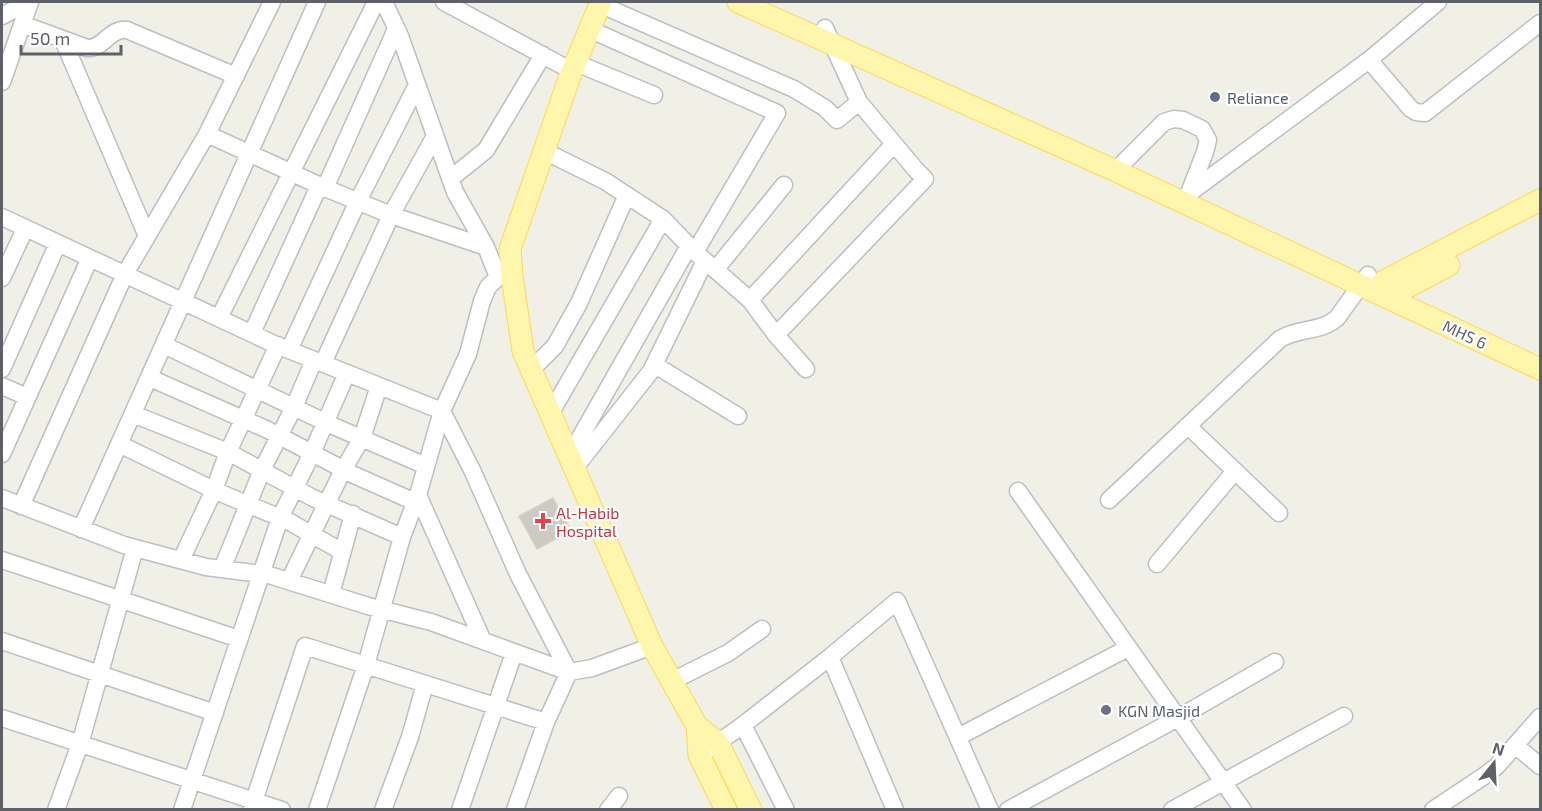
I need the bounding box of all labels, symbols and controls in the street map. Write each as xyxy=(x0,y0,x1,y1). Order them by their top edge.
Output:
scale bar xyxy=(21,18,122,56)
text: 50 m xyxy=(30,27,70,49)
place label: Reliance xyxy=(1227,88,1289,107)
marker: Reliance xyxy=(1208,90,1222,104)
street label: MHS 6 xyxy=(1440,316,1490,352)
place label: Al-Habib Hospital xyxy=(556,503,619,540)
marker: Al-Habib Hospital xyxy=(534,512,552,530)
place label: KGN Masjid xyxy=(1118,701,1200,721)
marker: KGN Masjid xyxy=(1099,703,1113,717)
north arrow xyxy=(1464,733,1524,793)
text: N xyxy=(1490,737,1507,759)

